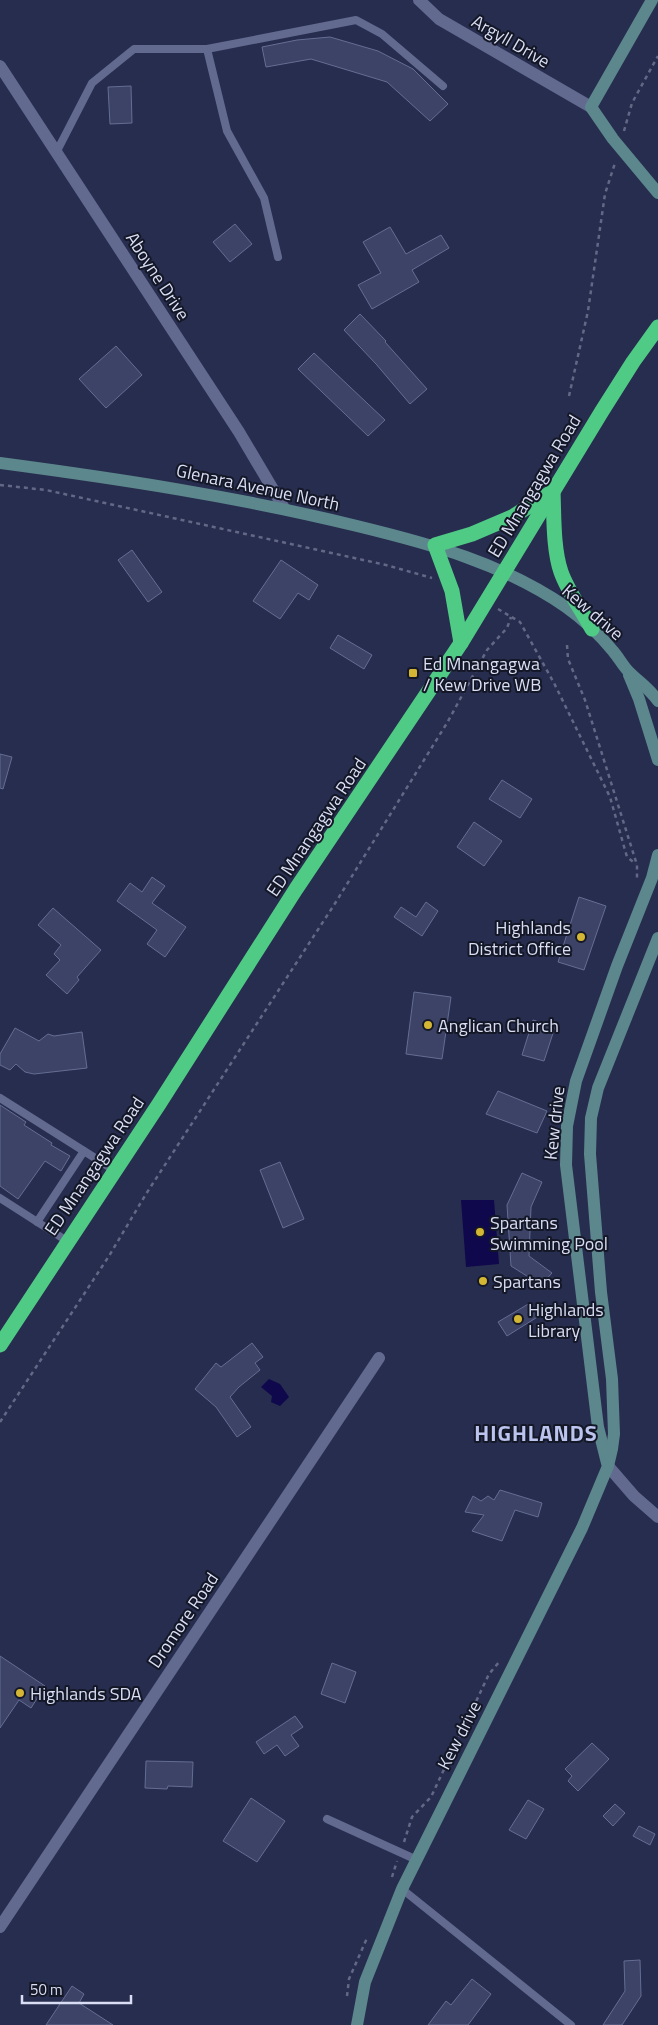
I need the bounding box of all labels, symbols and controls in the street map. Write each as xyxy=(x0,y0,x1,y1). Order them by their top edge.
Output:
street label: Argyll Drive xyxy=(467,8,555,74)
street label: Aboyne Drive xyxy=(119,227,197,325)
street label: ED Mnangagwa Road xyxy=(481,410,587,562)
street label: Glenara Avenue North xyxy=(174,457,342,517)
street label: Kew drive xyxy=(556,578,630,646)
place label: Ed Mnangagwa / Kew Drive WB xyxy=(423,650,541,698)
marker: Ed Mnangagwa / Kew Drive WB xyxy=(407,667,419,679)
street label: ED Mnangagwa Road xyxy=(259,752,373,902)
place label: Highlands District Office xyxy=(468,914,571,962)
marker: Highlands District Office xyxy=(575,931,587,943)
place label: Anglican Church xyxy=(438,1012,559,1039)
marker: Anglican Church xyxy=(422,1019,434,1031)
street label: Kew drive xyxy=(537,1085,571,1161)
street label: ED Mnangagwa Road xyxy=(37,1091,151,1241)
place label: Spartans Swimming Pool xyxy=(490,1209,608,1257)
marker: Spartans Swimming Pool xyxy=(474,1226,486,1238)
place label: Spartans xyxy=(493,1268,561,1295)
marker: Spartans xyxy=(477,1275,489,1287)
place label: Highlands Library xyxy=(528,1296,604,1344)
marker: Highlands Library xyxy=(512,1313,524,1325)
district label: HIGHLANDS xyxy=(474,1416,598,1450)
street label: Dromore Road xyxy=(141,1567,225,1673)
place label: Highlands SDA xyxy=(30,1680,142,1707)
marker: Highlands SDA xyxy=(14,1687,26,1699)
street label: Kew drive xyxy=(430,1696,488,1774)
scale bar xyxy=(22,1972,131,2004)
text: 50 m xyxy=(30,1978,63,2001)

